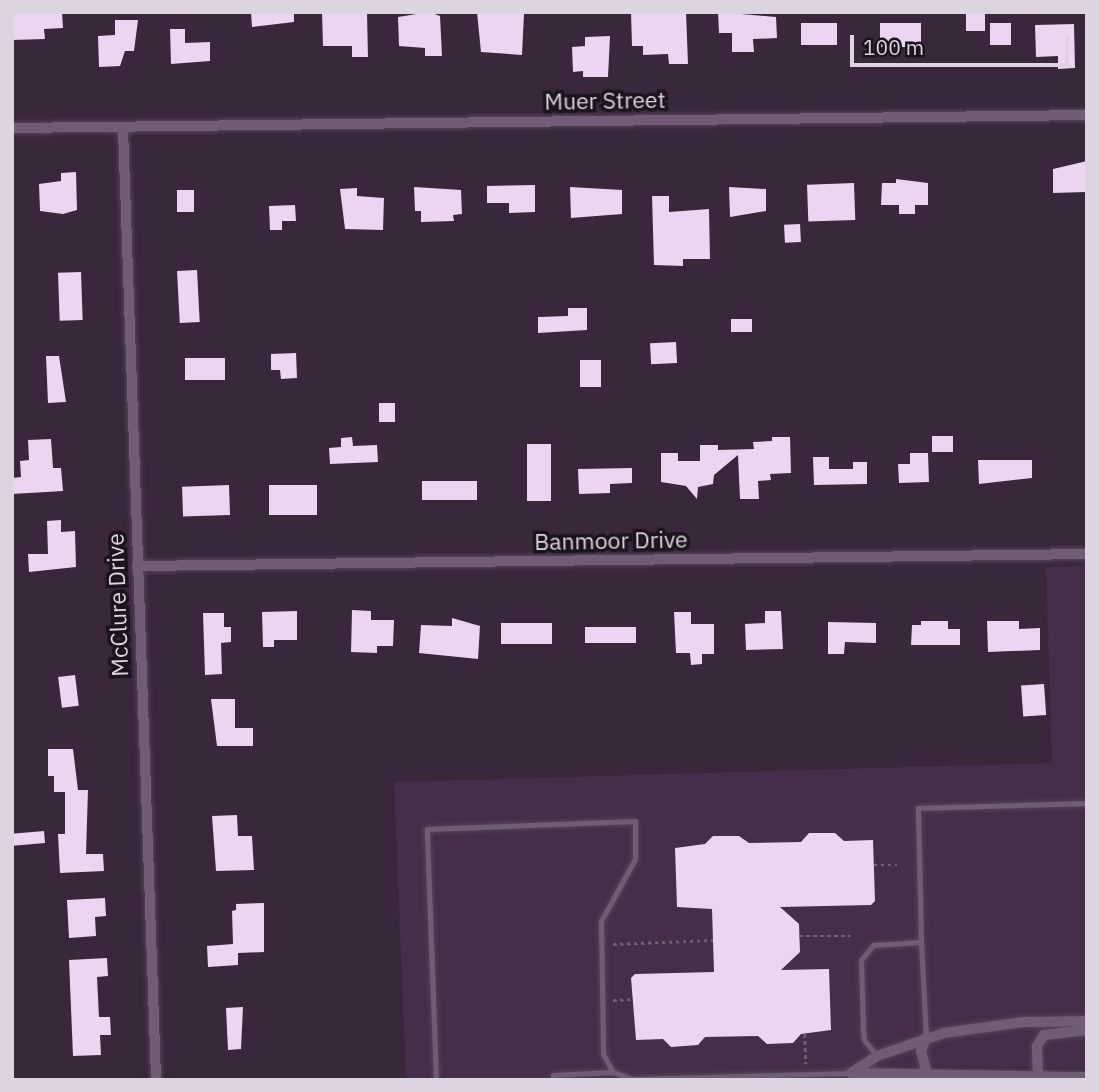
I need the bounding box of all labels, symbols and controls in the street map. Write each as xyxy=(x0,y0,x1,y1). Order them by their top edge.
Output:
scale bar xyxy=(854,21,1073,65)
text: 100 m xyxy=(863,33,924,61)
street label: Muer Street xyxy=(544,85,666,115)
street label: Banmoor Drive xyxy=(534,525,688,555)
street label: McClure Drive xyxy=(101,533,133,677)

